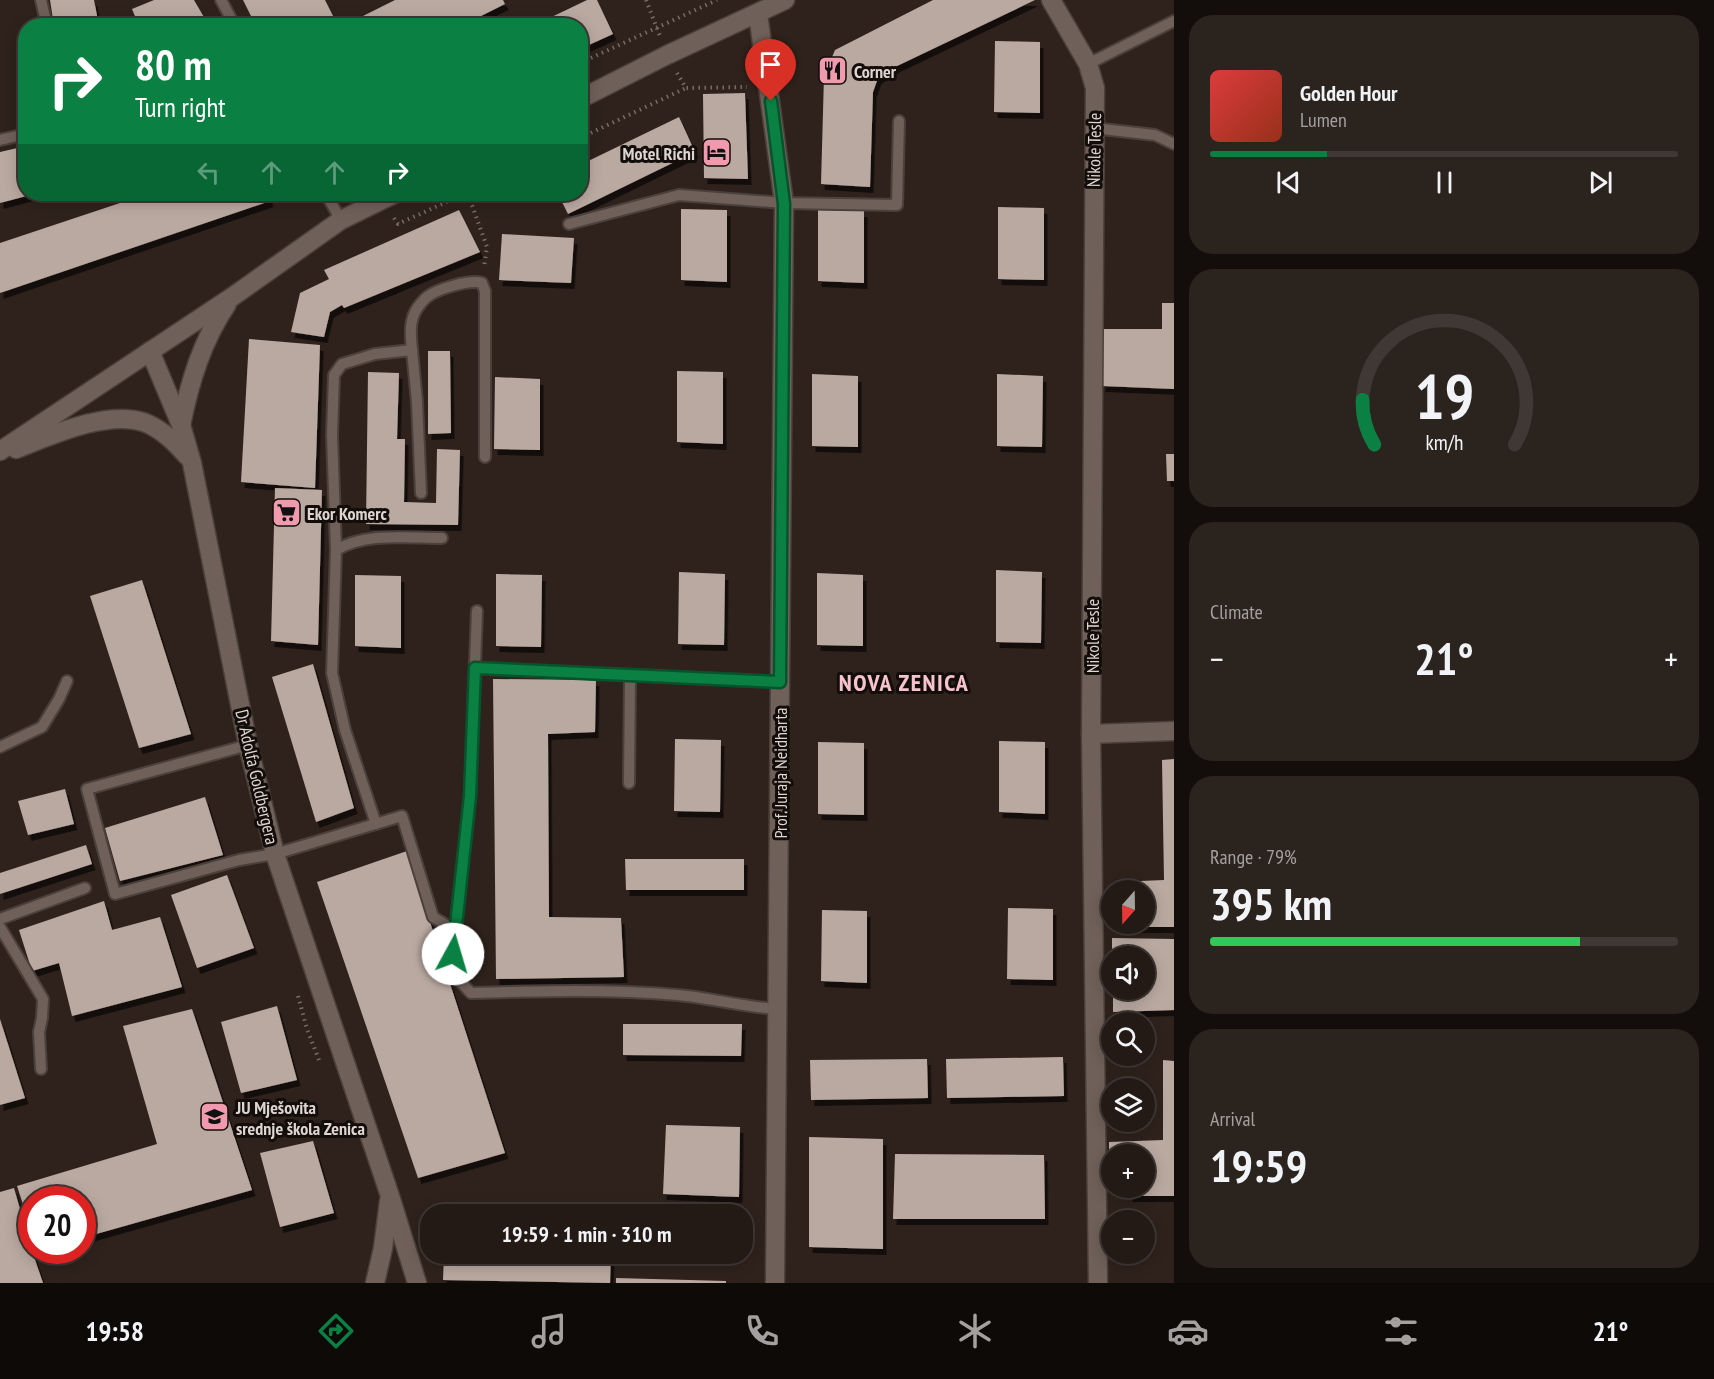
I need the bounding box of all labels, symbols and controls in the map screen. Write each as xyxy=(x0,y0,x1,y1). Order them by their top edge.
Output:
text: 80 m xyxy=(135,37,212,92)
pin xyxy=(745,39,796,101)
icon: right xyxy=(36,42,114,120)
icon: arrive xyxy=(754,48,787,81)
restaurant icon: Corner xyxy=(817,55,849,87)
place label: Corner xyxy=(854,60,897,83)
text: Golden Hour xyxy=(1300,79,1398,107)
text: Turn right xyxy=(135,90,226,124)
text: Lumen xyxy=(1300,107,1347,133)
street label: Nikole Tesle xyxy=(1082,113,1106,187)
hotel icon: Motel Richi xyxy=(700,137,732,169)
place label: Motel Richi xyxy=(622,142,695,165)
icon: left xyxy=(192,156,225,189)
icon: ahead xyxy=(255,156,288,189)
icon: ahead xyxy=(318,156,351,189)
icon: right xyxy=(381,156,414,189)
icon: previous xyxy=(1272,166,1305,199)
icon: pause xyxy=(1428,166,1461,199)
icon: next xyxy=(1584,166,1617,199)
text: 19 xyxy=(1414,355,1474,436)
text: km/h xyxy=(1425,428,1463,456)
supermarket icon: Ekor Komerc xyxy=(270,497,302,529)
place label: Ekor Komerc xyxy=(307,502,387,525)
street label: Nikole Tesle xyxy=(1081,599,1104,673)
text: Climate xyxy=(1210,599,1263,625)
text: 21° xyxy=(1414,629,1474,687)
text: − xyxy=(1210,637,1224,680)
text: + xyxy=(1664,637,1678,680)
district label: NOVA ZENICA xyxy=(839,667,969,698)
street label: Dr Adolfa Goldbergera xyxy=(230,707,284,847)
street label: Prof. Juraja Neidharta xyxy=(769,707,792,839)
text: Range · 79% xyxy=(1210,844,1297,870)
text: 395 km xyxy=(1210,874,1332,932)
north arrow xyxy=(1101,880,1155,934)
map controls xyxy=(1101,880,1155,1264)
position arrow xyxy=(421,922,485,986)
button: sound xyxy=(1101,946,1155,1000)
button: search xyxy=(1101,1012,1155,1066)
button: layers xyxy=(1101,1078,1155,1132)
place label: JU Mješovita srednje škola Zenica xyxy=(235,1096,365,1140)
school or university icon: JU Mješovita srednje škola Zenica xyxy=(199,1101,231,1133)
text: Arrival xyxy=(1210,1106,1255,1132)
text: 19:59 xyxy=(1210,1136,1307,1194)
button: + xyxy=(1101,1144,1155,1198)
speed limit sign: 20 xyxy=(18,1186,96,1264)
button: − xyxy=(1101,1210,1155,1264)
text: 19:59 · 1 min · 310 m xyxy=(501,1220,672,1248)
icon: directions xyxy=(315,1310,357,1352)
icon: music xyxy=(528,1310,570,1352)
icon: phone xyxy=(741,1310,783,1352)
icon: climate xyxy=(954,1310,996,1352)
icon: car xyxy=(1167,1310,1209,1352)
icon: filters xyxy=(1380,1310,1422,1352)
text: 19:58 xyxy=(85,1314,144,1348)
text: 21° xyxy=(1593,1314,1628,1348)

